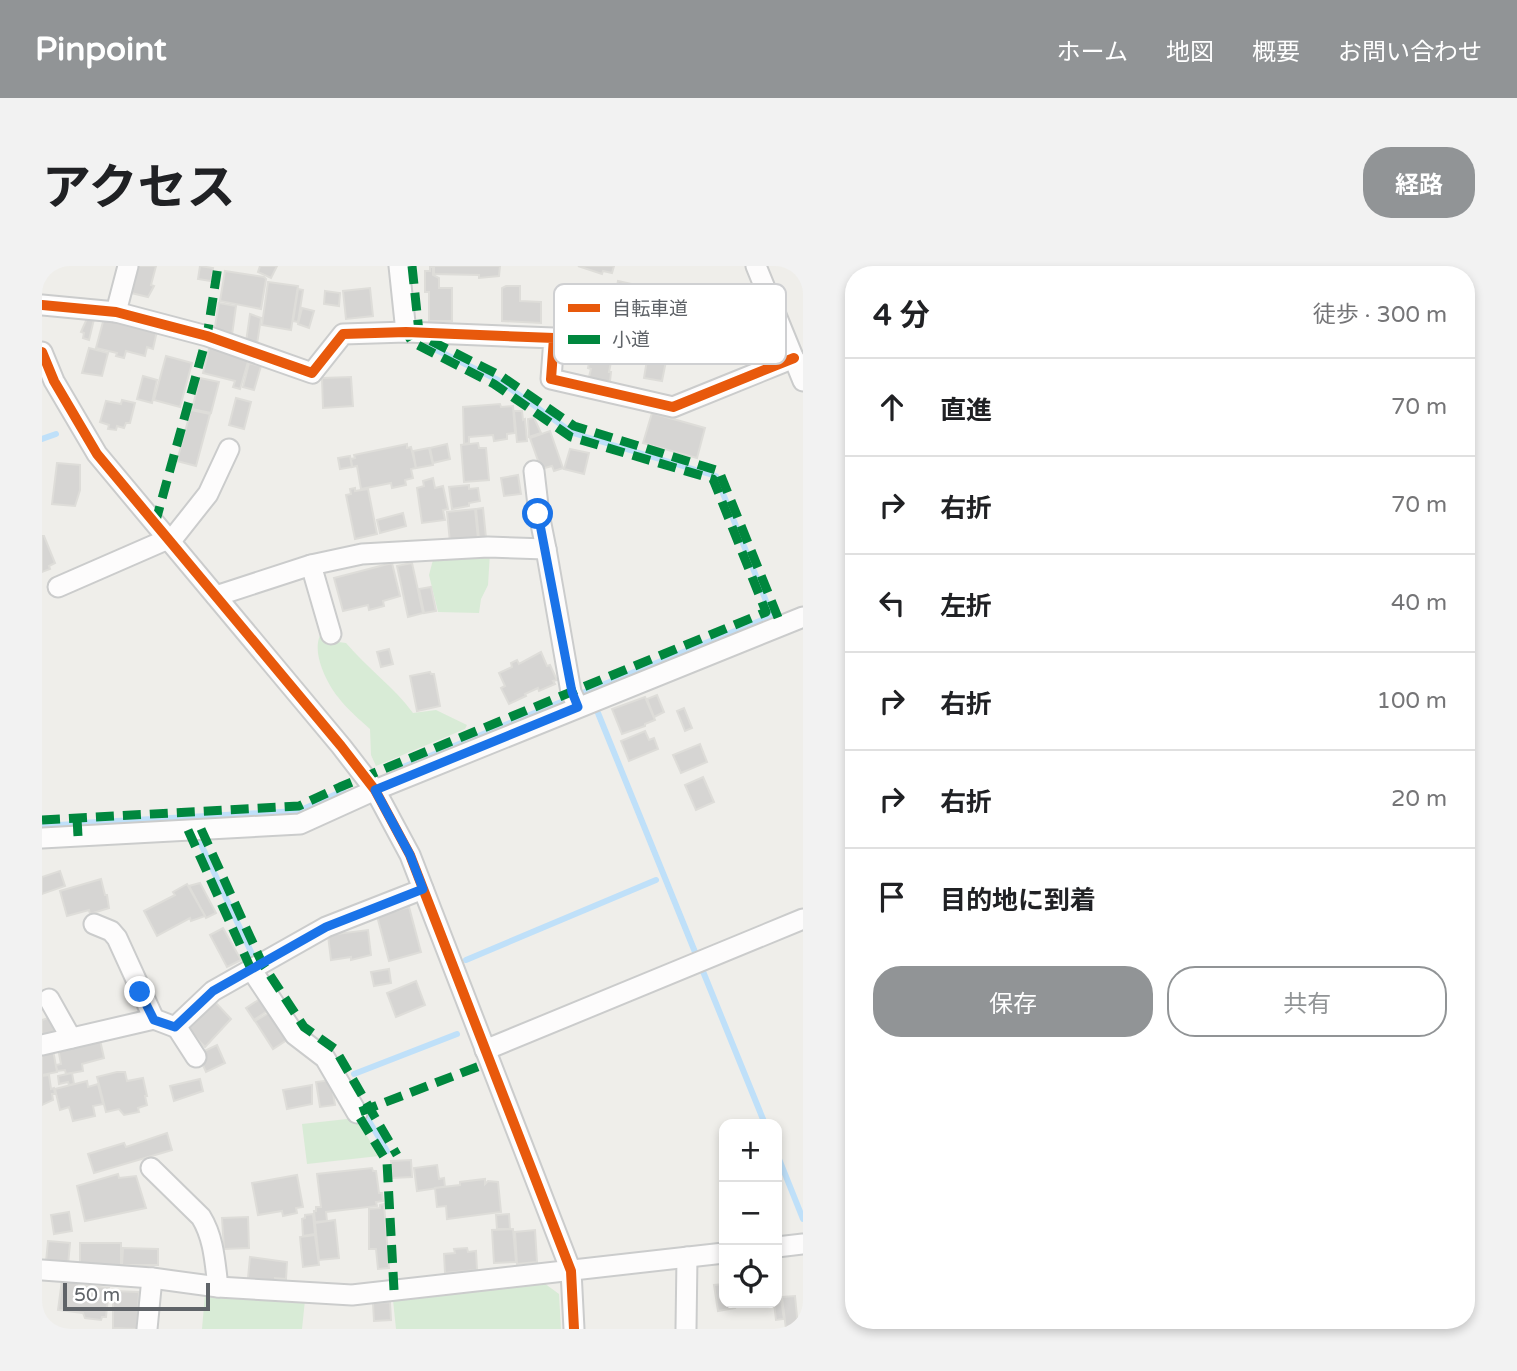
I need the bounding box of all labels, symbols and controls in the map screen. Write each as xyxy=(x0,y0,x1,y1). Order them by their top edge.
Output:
text: Pinpoint xyxy=(35,30,167,69)
text: ホーム xyxy=(1057,38,1128,67)
text: 地図 xyxy=(1166,38,1214,67)
text: 概要 xyxy=(1252,38,1300,67)
text: お問い合わせ xyxy=(1338,38,1482,67)
button: 経路 xyxy=(1363,147,1475,218)
text: アクセス xyxy=(42,159,236,218)
legend xyxy=(554,284,786,364)
text: 4 分 xyxy=(873,297,930,334)
text: 自転車道 xyxy=(612,298,688,320)
text: 徒歩 · 300 m xyxy=(1313,301,1447,329)
text: 小道 xyxy=(612,329,650,351)
icon: ahead xyxy=(873,388,911,426)
text: 70 m xyxy=(1391,393,1447,421)
text: 直進 xyxy=(940,395,992,426)
icon: right xyxy=(873,486,911,524)
text: 70 m xyxy=(1391,491,1447,519)
text: 右折 xyxy=(940,493,992,524)
route start xyxy=(522,498,553,529)
icon: left xyxy=(873,584,911,622)
text: 40 m xyxy=(1391,589,1447,617)
text: 左折 xyxy=(940,591,992,622)
icon: right xyxy=(873,682,911,720)
text: 100 m xyxy=(1377,687,1447,715)
text: 右折 xyxy=(940,689,992,720)
icon: right xyxy=(873,780,911,818)
text: 20 m xyxy=(1391,785,1447,813)
text: 右折 xyxy=(940,787,992,818)
icon: arrive xyxy=(873,878,911,916)
text: 目的地に到着 xyxy=(940,885,1096,916)
button: 保存 xyxy=(873,966,1153,1037)
button: 共有 xyxy=(1167,966,1447,1037)
route end xyxy=(124,976,155,1007)
map controls xyxy=(719,1119,782,1308)
button: + xyxy=(719,1119,782,1182)
button: − xyxy=(719,1182,782,1245)
button: locate xyxy=(719,1245,782,1308)
scale bar xyxy=(63,1280,210,1312)
text: 50 m xyxy=(74,1284,120,1306)

